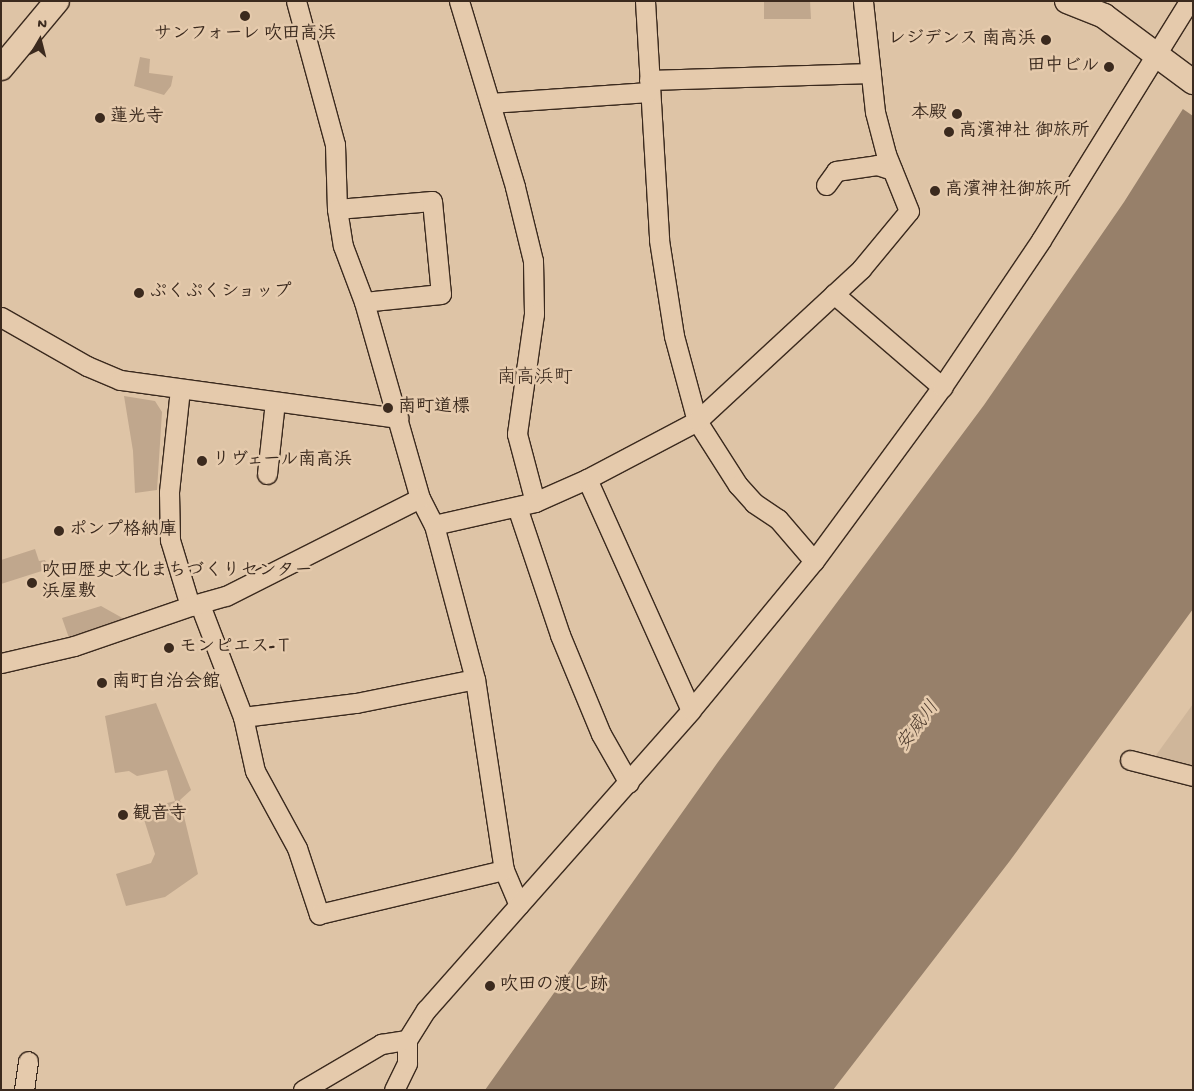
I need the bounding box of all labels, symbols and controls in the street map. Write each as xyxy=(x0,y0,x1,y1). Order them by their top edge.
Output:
marker: サンフォーレ 吹田高浜 xyxy=(239,10,251,22)
north arrow xyxy=(15,15,65,65)
text: N xyxy=(36,16,48,34)
place label: サンフォーレ 吹田高浜 xyxy=(153,24,337,46)
place label: レジデンス 南高浜 xyxy=(888,29,1036,51)
marker: レジデンス 南高浜 xyxy=(1040,34,1052,46)
place label: 田中ビル xyxy=(1027,56,1099,78)
marker: 田中ビル xyxy=(1103,61,1115,73)
place label: 本殿 xyxy=(911,103,947,125)
place label: 蓮光寺 xyxy=(110,107,164,129)
marker: 本殿 xyxy=(951,108,963,120)
marker: 蓮光寺 xyxy=(94,112,106,124)
place label: 高濱神社 御旅所 xyxy=(959,121,1089,143)
marker: 高濱神社 御旅所 xyxy=(943,126,955,138)
place label: 高濱神社御旅所 xyxy=(945,180,1071,202)
marker: 高濱神社御旅所 xyxy=(929,185,941,197)
place label: ぷくぷくショップ xyxy=(149,282,293,304)
marker: ぷくぷくショップ xyxy=(133,287,145,299)
district label: 南高浜町 xyxy=(497,368,573,390)
place label: 南町道標 xyxy=(398,397,470,419)
marker: 南町道標 xyxy=(382,402,394,414)
place label: リヴェール南高浜 xyxy=(212,450,355,472)
marker: リヴェール南高浜 xyxy=(196,455,208,467)
place label: ポンプ格納庫 xyxy=(69,520,177,542)
marker: ポンプ格納庫 xyxy=(53,525,65,537)
place label: 吹田歴史文化まちづくりセンター 浜屋敷 xyxy=(42,562,312,604)
marker: 吹田歴史文化まちづくりセンター 浜屋敷 xyxy=(26,577,38,589)
place label: モンピエス-Ｔ xyxy=(179,637,293,659)
marker: モンピエス-Ｔ xyxy=(163,642,175,654)
place label: 南町自治会館 xyxy=(112,672,220,694)
marker: 南町自治会館 xyxy=(96,677,108,689)
water label: 安威川 xyxy=(893,697,945,757)
place label: 観音寺 xyxy=(133,804,187,826)
marker: 観音寺 xyxy=(117,809,129,821)
place label: 吹田の渡し跡 xyxy=(500,975,608,997)
marker: 吹田の渡し跡 xyxy=(484,980,496,992)

